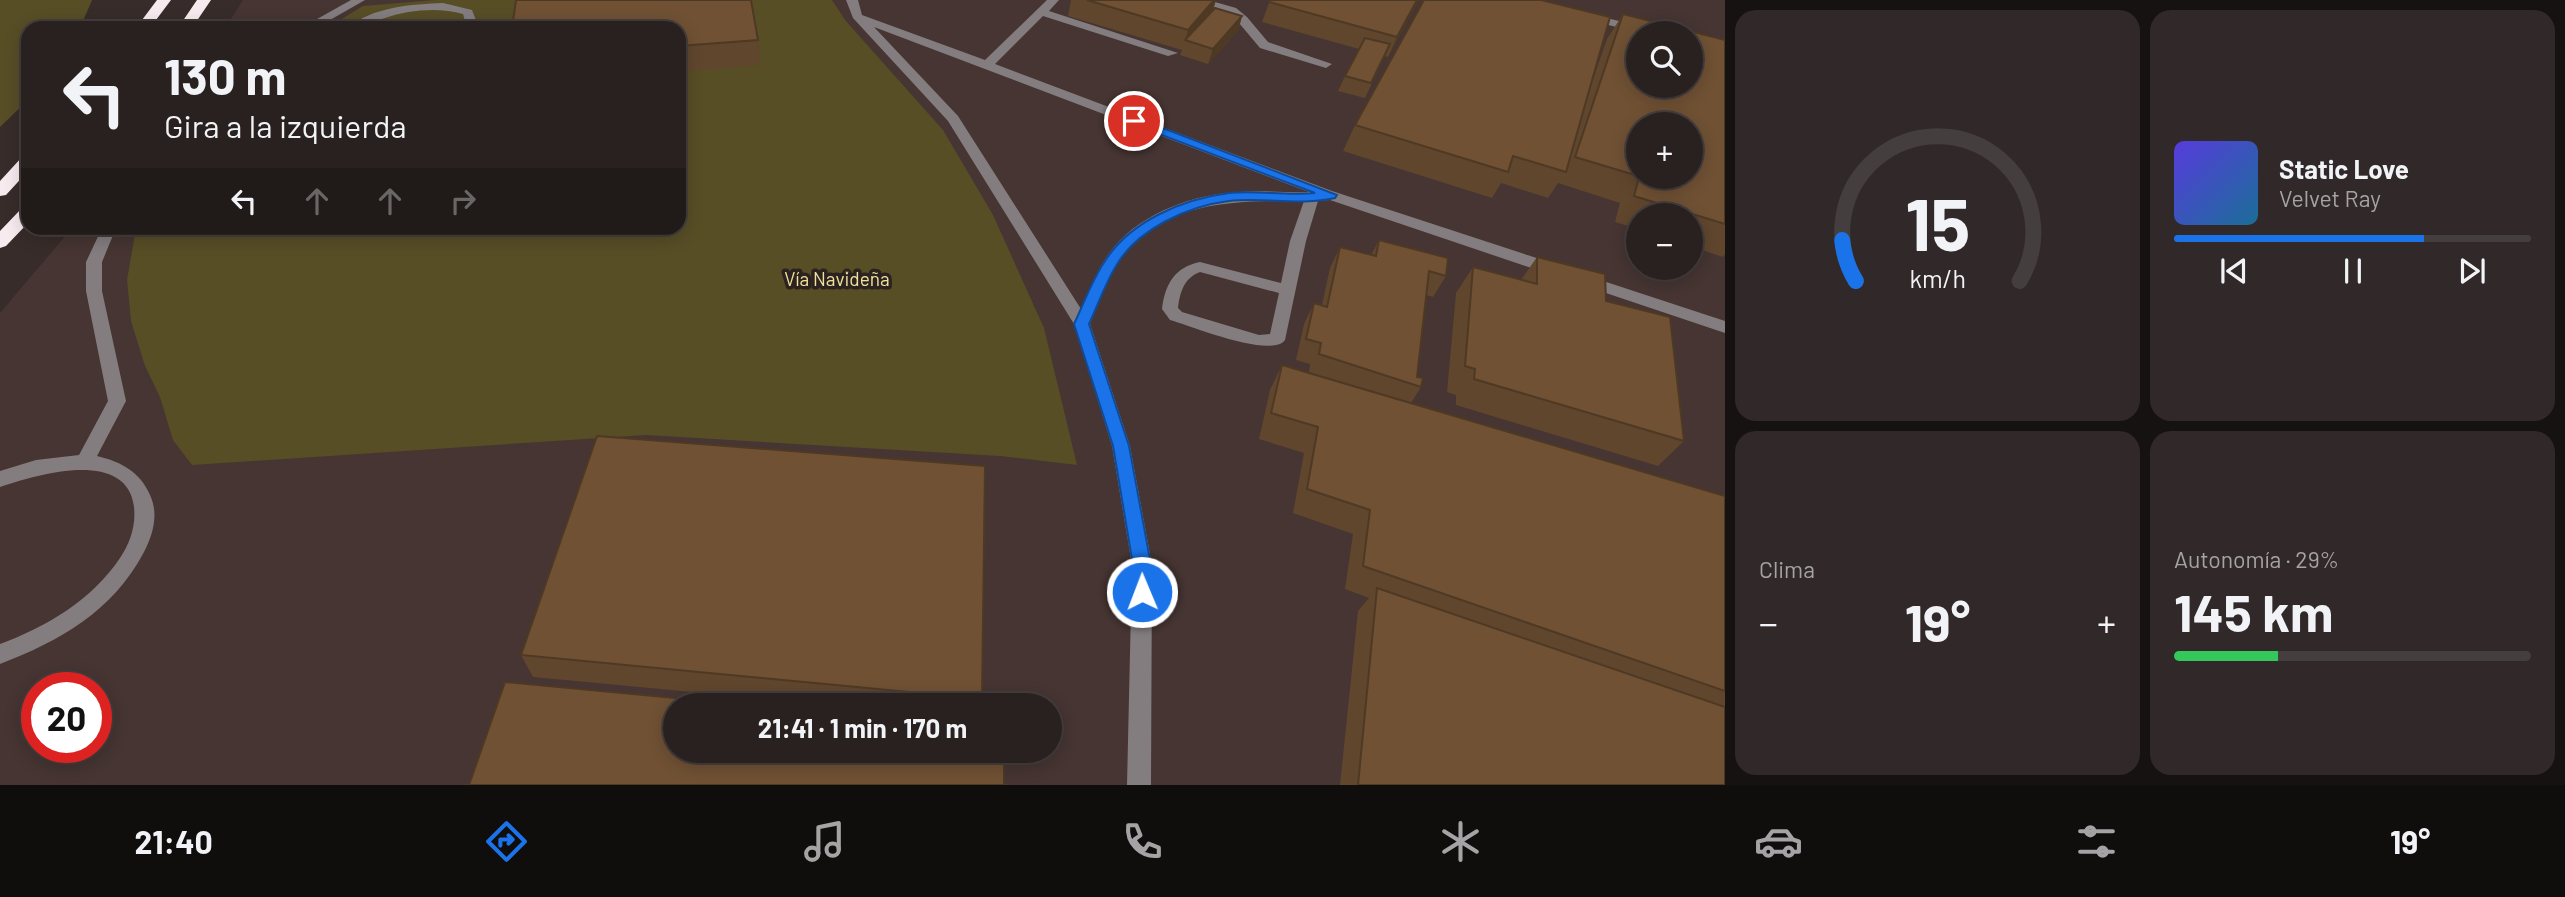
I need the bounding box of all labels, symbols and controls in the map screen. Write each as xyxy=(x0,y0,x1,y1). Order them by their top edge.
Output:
map controls xyxy=(1626,21,1703,280)
button: search xyxy=(1626,21,1703,98)
text: 130 m xyxy=(164,46,286,105)
icon: left xyxy=(49,49,140,140)
pin xyxy=(1104,91,1164,151)
icon: arrive xyxy=(1115,102,1153,140)
text: Gira a la izquierda xyxy=(164,106,407,144)
button: + xyxy=(1626,112,1703,189)
text: Static Love xyxy=(2279,153,2409,184)
text: 15 xyxy=(1905,179,1970,267)
icon: left xyxy=(225,182,263,220)
icon: ahead xyxy=(298,182,336,220)
icon: ahead xyxy=(371,182,409,220)
icon: right xyxy=(444,182,482,220)
text: Velvet Ray xyxy=(2279,184,2381,212)
button: − xyxy=(1626,203,1703,280)
icon: previous xyxy=(2215,252,2253,290)
icon: pause xyxy=(2334,252,2372,290)
icon: next xyxy=(2453,252,2491,290)
text: km/h xyxy=(1909,263,1966,293)
park label: Vía Navideña xyxy=(784,267,890,290)
text: Autonomía · 29% xyxy=(2174,545,2339,573)
position arrow xyxy=(1105,555,1179,629)
text: Clima xyxy=(1759,555,1815,583)
text: 145 km xyxy=(2174,580,2333,642)
text: 19° xyxy=(1905,590,1970,652)
text: − xyxy=(1759,599,1778,645)
text: + xyxy=(2097,599,2116,645)
speed limit sign: 20 xyxy=(21,672,112,763)
text: 21:41 · 1 min · 170 m xyxy=(758,712,967,743)
icon: directions xyxy=(482,817,531,866)
icon: music xyxy=(800,817,849,866)
icon: phone xyxy=(1118,817,1167,866)
icon: climate xyxy=(1436,817,1485,866)
icon: car xyxy=(1754,817,1803,866)
icon: filters xyxy=(2072,817,2121,866)
text: 21:40 xyxy=(135,822,213,860)
text: 19° xyxy=(2390,822,2430,860)

